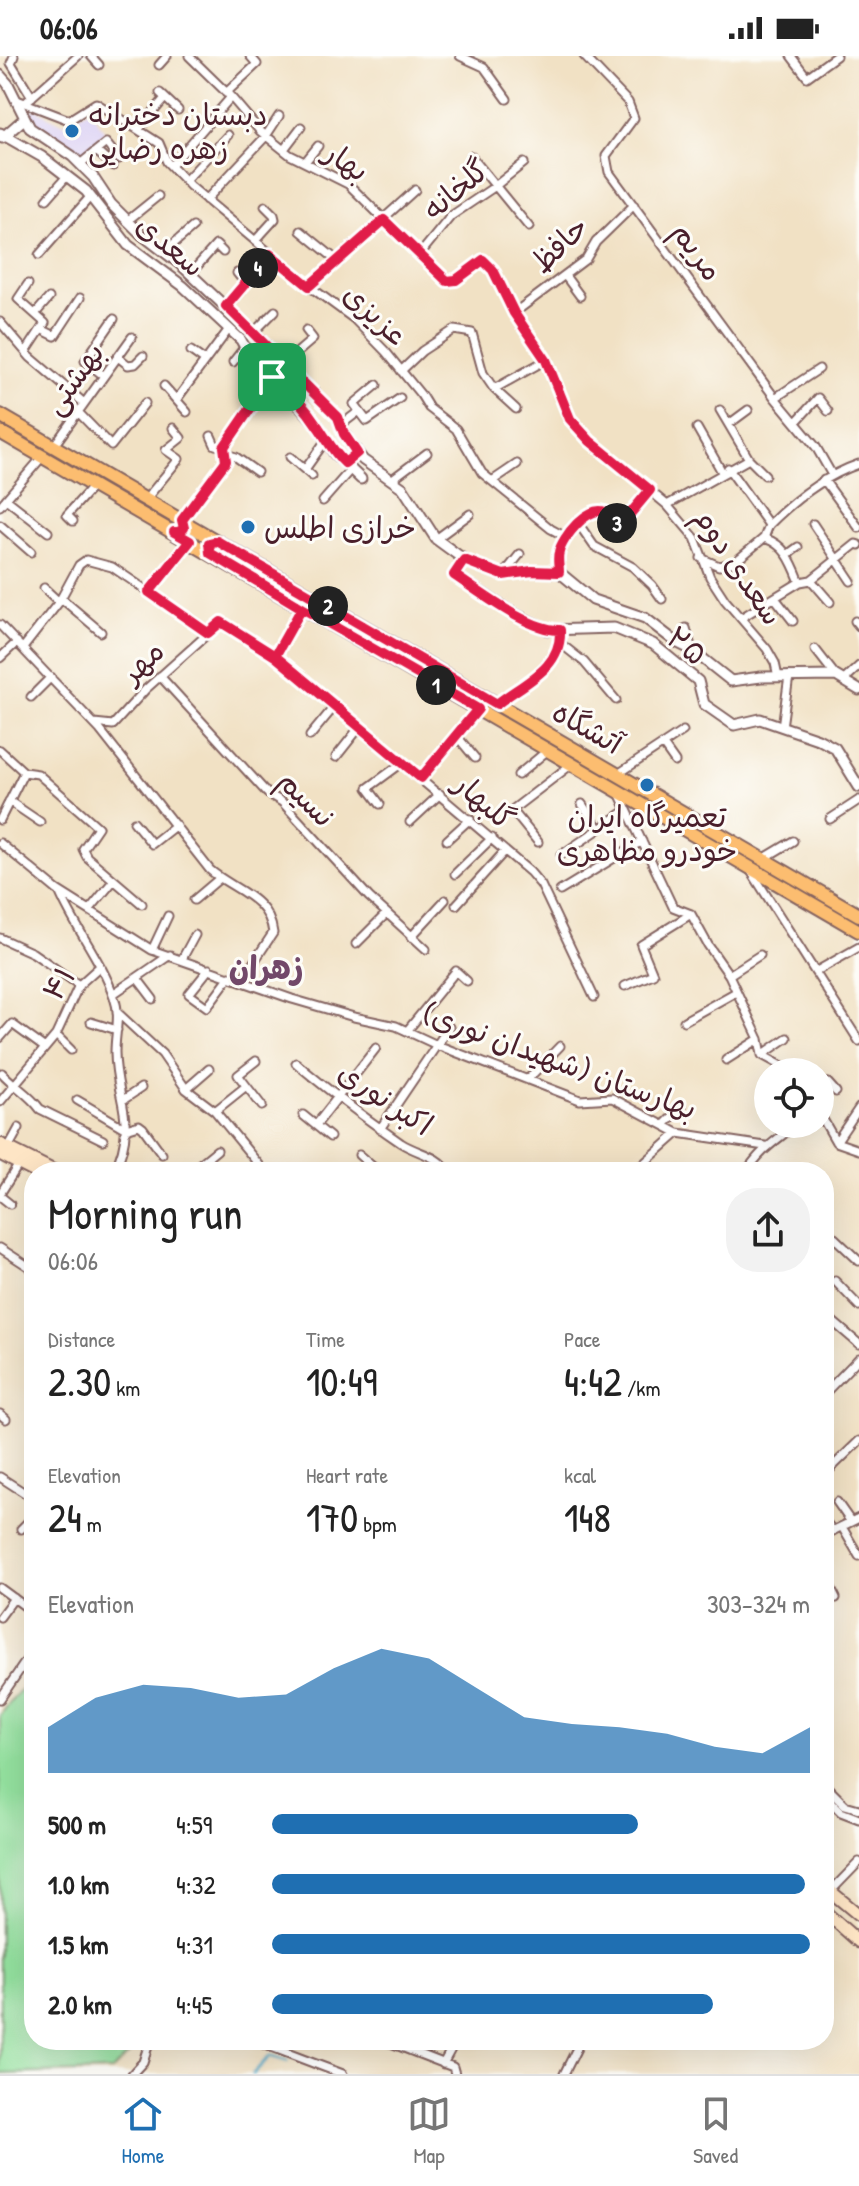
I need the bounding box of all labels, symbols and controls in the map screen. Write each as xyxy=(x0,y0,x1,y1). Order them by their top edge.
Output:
text: 06:06 xyxy=(40,8,98,48)
place label: دبستان دخترانه زهره رضایی xyxy=(88,94,268,168)
marker: دبستان دخترانه زهره رضایی xyxy=(63,122,81,140)
street label: بهار xyxy=(314,130,377,190)
street label: گلخانه xyxy=(413,149,497,229)
street label: سعدی xyxy=(128,205,214,285)
street label: حافظ xyxy=(521,207,597,281)
street label: مریم xyxy=(661,214,733,290)
pin: 4 xyxy=(238,248,278,288)
text: 4 xyxy=(254,253,262,283)
street label: عزیزی xyxy=(335,274,417,354)
street label: بهشتی xyxy=(33,334,113,422)
pin xyxy=(238,343,306,411)
icon: arrive xyxy=(250,355,294,399)
street label: سعدی دوم xyxy=(682,499,793,635)
pin: 3 xyxy=(597,503,637,543)
place label: خرازی اطلس xyxy=(264,507,416,547)
text: 3 xyxy=(612,508,622,538)
marker: خرازی اطلس xyxy=(239,518,257,536)
pin: 2 xyxy=(308,586,348,626)
text: 2 xyxy=(323,591,333,621)
street label: ۲۵ xyxy=(658,617,716,673)
street label: مهر xyxy=(109,631,172,693)
pin: 1 xyxy=(416,665,456,705)
text: 1 xyxy=(432,670,440,700)
street label: آتشگاه xyxy=(546,691,632,764)
street label: نسیم xyxy=(268,761,344,837)
street label: گلبهار xyxy=(444,762,524,838)
marker: تعمیرگاه ایران خودرو مظاهری xyxy=(638,776,656,794)
place label: تعمیرگاه ایران خودرو مظاهری xyxy=(557,796,737,870)
district label: زهران xyxy=(229,946,303,989)
street label: ۴۱ xyxy=(32,958,84,1008)
street label: بهارستان (شهیدان نوری) xyxy=(417,992,703,1128)
street label: اکبر نوری xyxy=(331,1052,441,1144)
map controls xyxy=(754,1058,834,1138)
button: locate xyxy=(754,1058,834,1138)
text: Morning run xyxy=(48,1183,243,1243)
button: share xyxy=(726,1188,810,1272)
text: 06:06 xyxy=(48,1243,98,1278)
text: Distance xyxy=(48,1324,115,1354)
text: Time xyxy=(306,1324,345,1354)
text: Pace xyxy=(564,1324,601,1354)
text: 2.30 xyxy=(48,1354,111,1408)
text: 10:49 xyxy=(306,1354,377,1408)
text: 4:42 xyxy=(564,1354,622,1408)
text: km xyxy=(111,1373,140,1403)
text: /km xyxy=(622,1373,660,1403)
text: Elevation xyxy=(48,1460,121,1490)
text: Heart rate xyxy=(306,1460,388,1490)
text: kcal xyxy=(564,1460,596,1490)
text: 24 xyxy=(48,1490,82,1544)
text: 170 xyxy=(306,1490,358,1544)
text: 148 xyxy=(564,1490,611,1544)
text: m xyxy=(82,1509,102,1539)
text: bpm xyxy=(358,1509,397,1539)
text: Elevation xyxy=(48,1586,134,1621)
text: 303–324 m xyxy=(707,1586,810,1621)
text: 500 m xyxy=(48,1807,106,1842)
text: 4:59 xyxy=(176,1807,212,1842)
text: 1.0 km xyxy=(48,1867,109,1902)
text: 4:32 xyxy=(176,1867,216,1902)
text: 1.5 km xyxy=(48,1927,108,1962)
text: 4:31 xyxy=(176,1927,213,1962)
text: 2.0 km xyxy=(48,1987,112,2022)
text: 4:45 xyxy=(176,1987,213,2022)
tab: Home xyxy=(121,2092,165,2170)
tab: Map xyxy=(407,2092,451,2170)
tab: Saved xyxy=(693,2092,738,2170)

